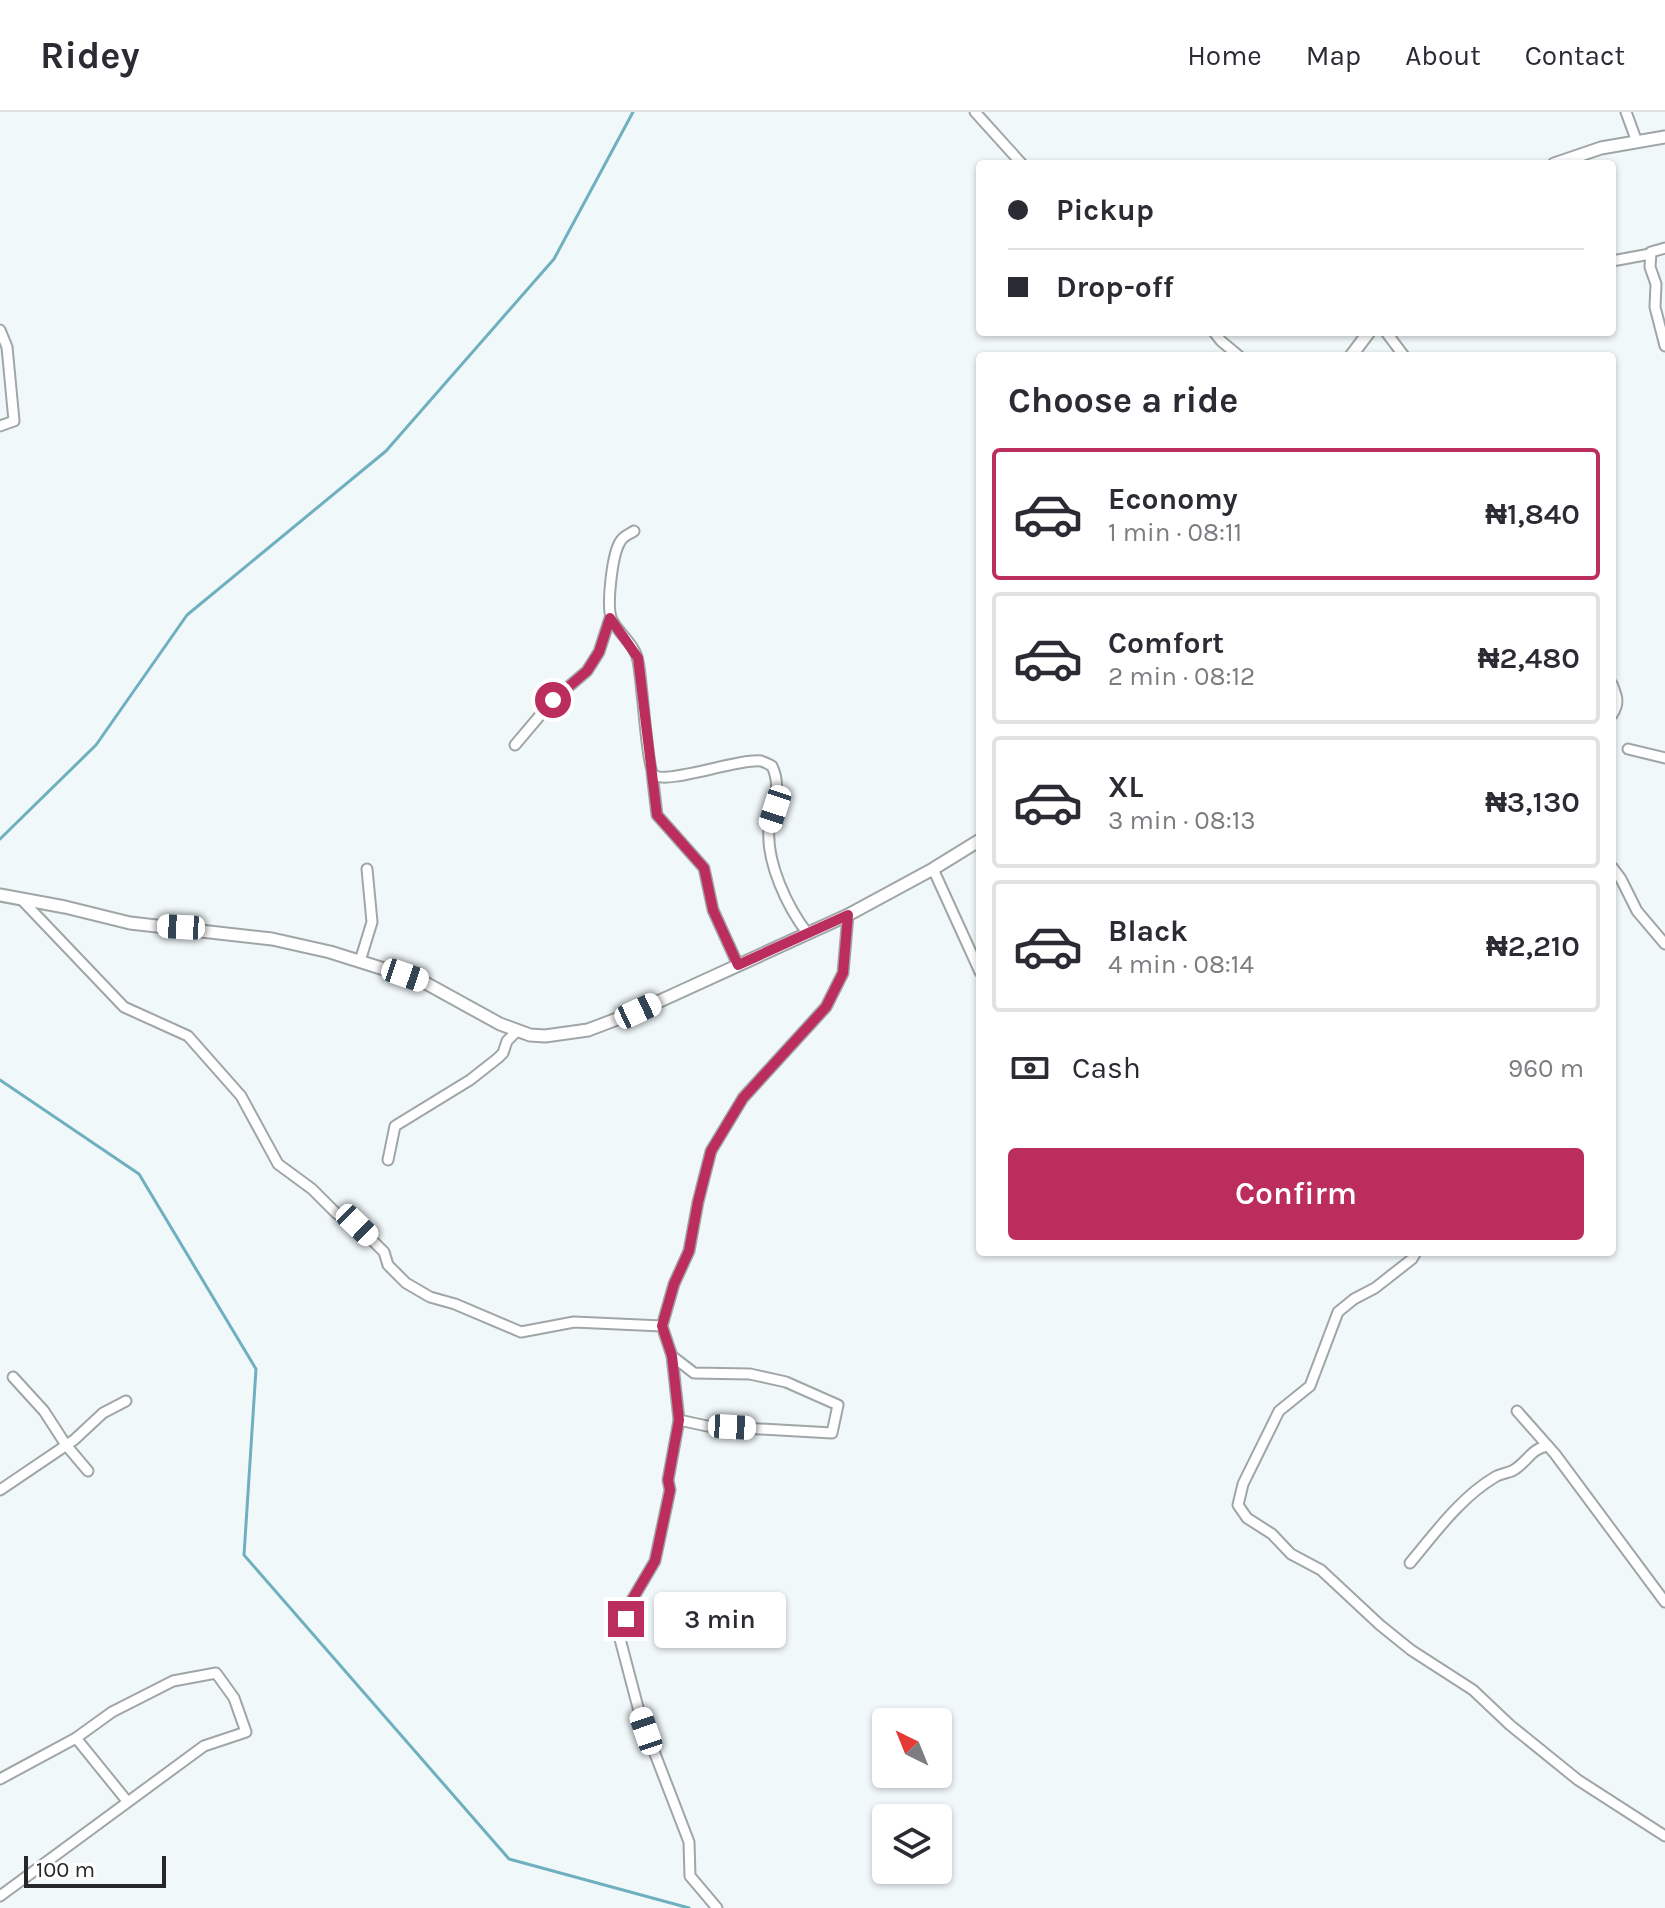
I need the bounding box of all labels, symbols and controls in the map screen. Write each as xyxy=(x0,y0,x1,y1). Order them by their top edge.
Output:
text: Ridey xyxy=(40,33,140,78)
text: Home xyxy=(1187,39,1262,72)
text: Map xyxy=(1306,39,1361,72)
text: About xyxy=(1405,39,1481,72)
text: Contact xyxy=(1525,39,1625,72)
text: Pickup xyxy=(1056,192,1154,228)
text: Drop-off xyxy=(1056,269,1174,305)
text: Choose a ride xyxy=(1008,379,1238,421)
icon: car xyxy=(1012,478,1084,550)
text: Economy xyxy=(1108,481,1238,517)
text: ₦1,840 xyxy=(1485,496,1580,532)
text: 1 min · 08:11 xyxy=(1108,517,1242,548)
icon: car xyxy=(1012,622,1084,694)
text: Comfort xyxy=(1108,625,1224,661)
text: ₦2,480 xyxy=(1478,640,1580,676)
text: 2 min · 08:12 xyxy=(1108,661,1255,692)
route start xyxy=(535,682,571,718)
icon: car xyxy=(1012,766,1084,838)
text: XL xyxy=(1108,769,1143,805)
car xyxy=(756,782,794,836)
text: ₦3,130 xyxy=(1485,784,1580,820)
text: 3 min · 08:13 xyxy=(1108,805,1256,836)
icon: car xyxy=(1012,910,1084,982)
text: Black xyxy=(1108,913,1188,949)
car xyxy=(156,914,206,940)
text: ₦2,210 xyxy=(1486,928,1580,964)
text: 4 min · 08:14 xyxy=(1108,949,1254,980)
car xyxy=(378,956,432,994)
car xyxy=(611,990,665,1032)
icon: cash xyxy=(1008,1046,1052,1090)
text: Cash xyxy=(1072,1050,1141,1086)
text: 960 m xyxy=(1508,1053,1584,1084)
button: Confirm xyxy=(1008,1148,1584,1240)
car xyxy=(331,1200,383,1250)
car xyxy=(707,1414,757,1440)
callout: 3 min xyxy=(654,1591,786,1647)
route end xyxy=(608,1601,644,1637)
text: 3 min xyxy=(684,1604,756,1635)
car xyxy=(627,1704,665,1758)
north arrow xyxy=(872,1708,952,1788)
map controls xyxy=(872,1708,952,1884)
button: layers xyxy=(872,1804,952,1884)
scale bar xyxy=(24,1852,166,1888)
text: 100 m xyxy=(36,1857,95,1883)

